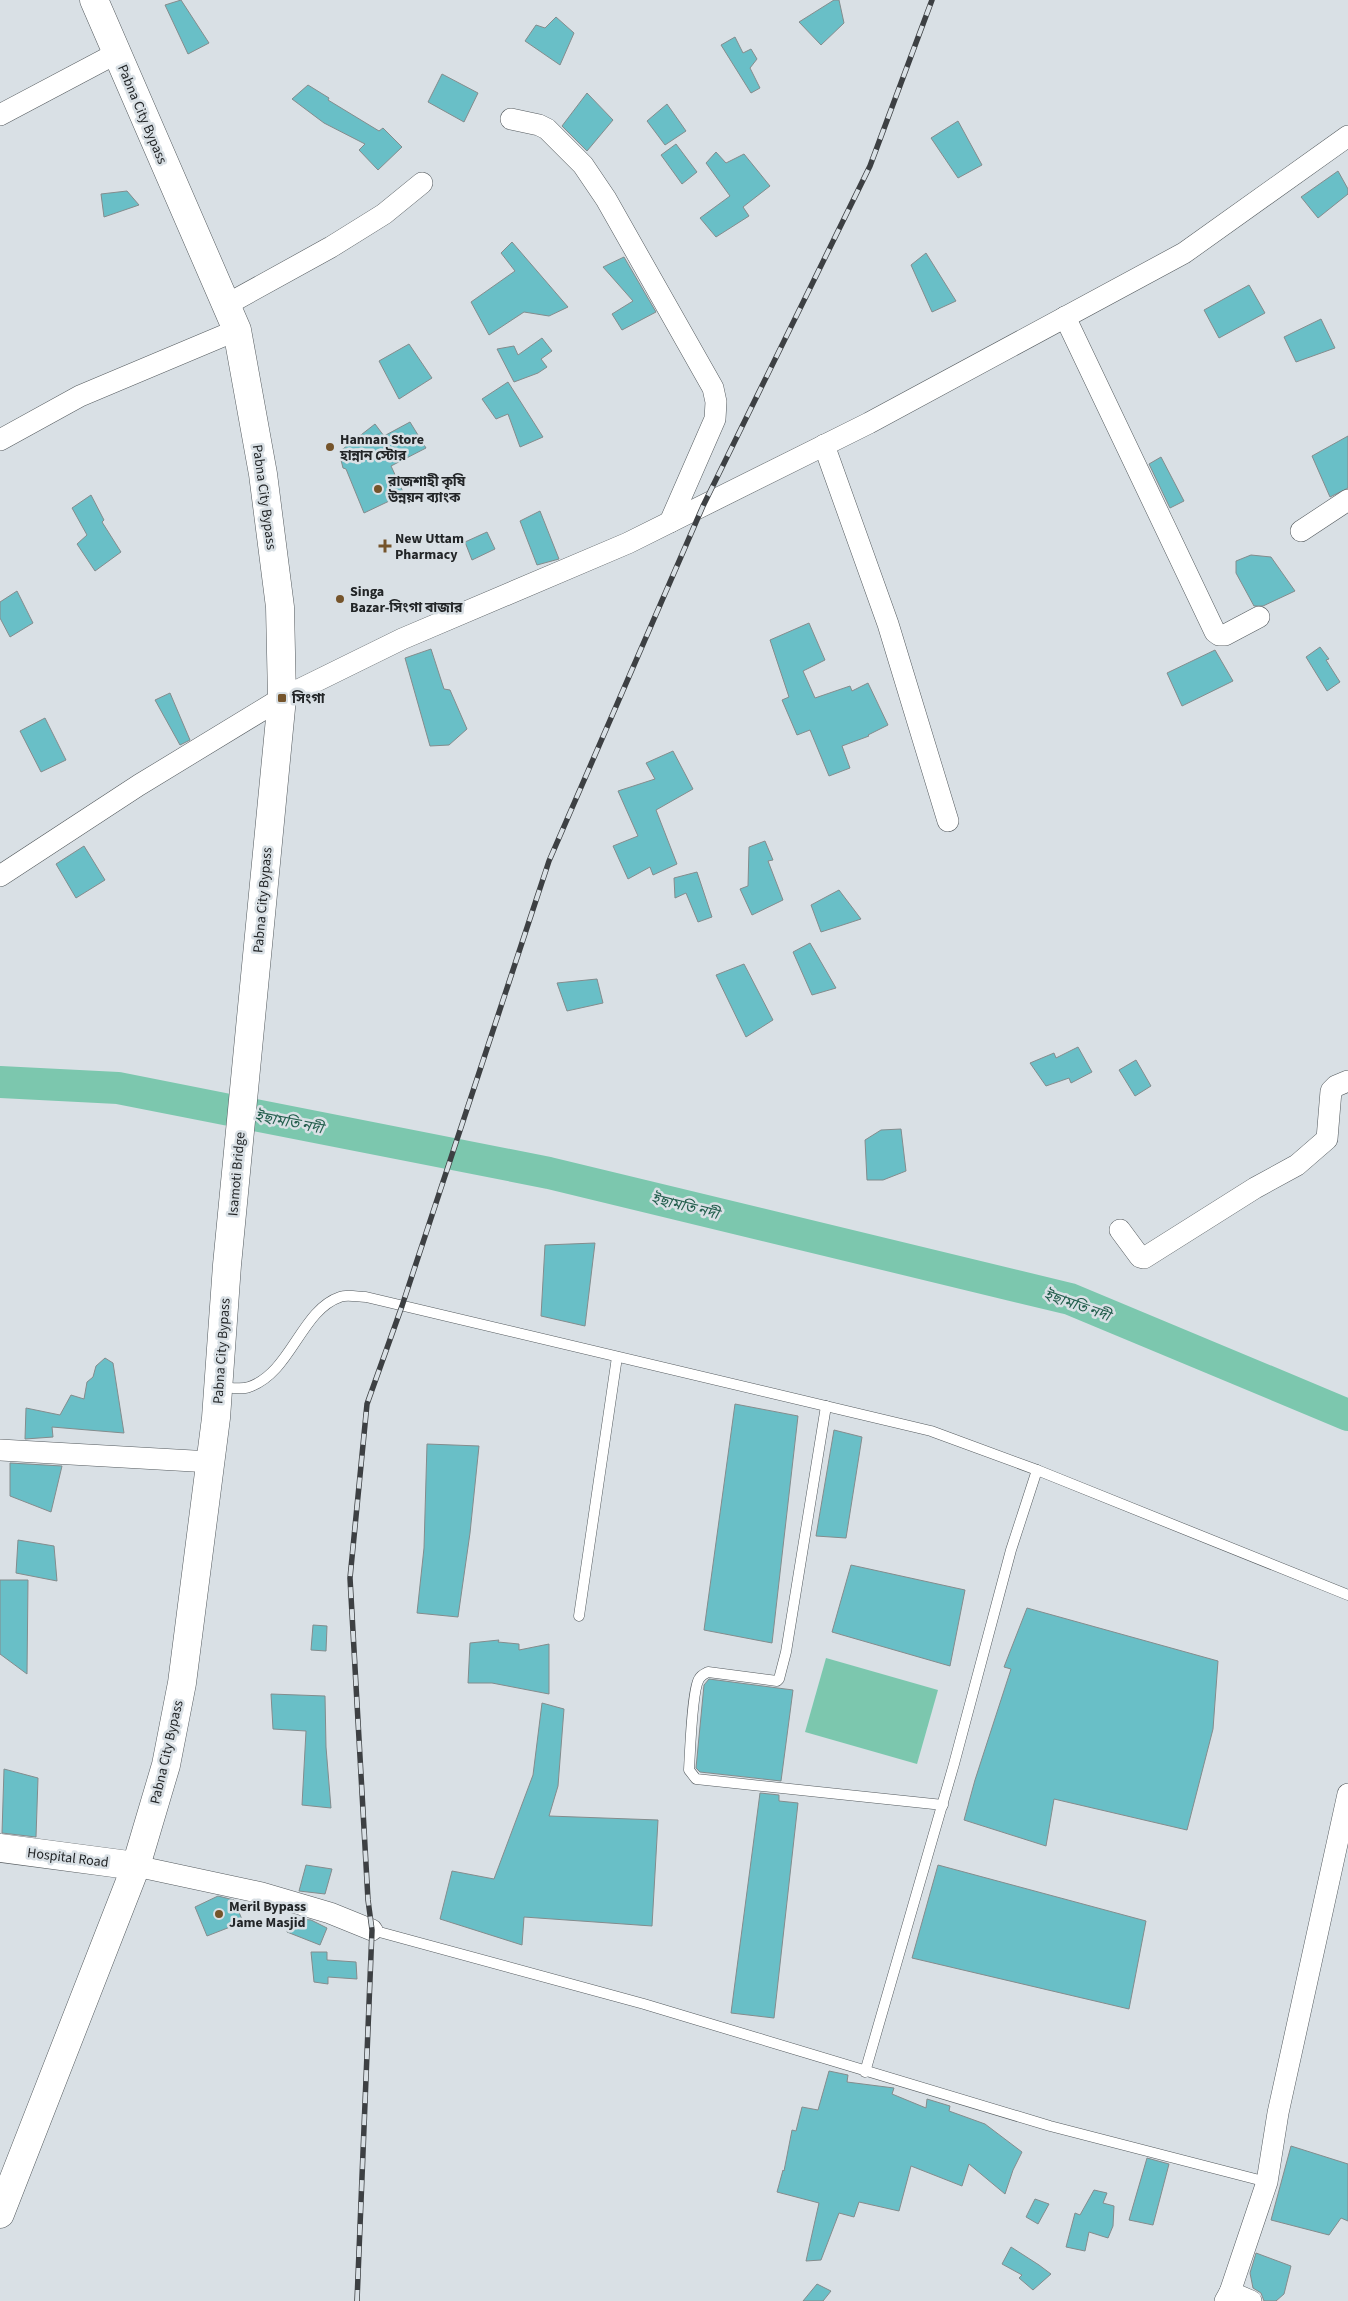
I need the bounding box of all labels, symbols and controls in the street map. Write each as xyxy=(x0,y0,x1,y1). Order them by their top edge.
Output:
street label: Pabna City Bypass xyxy=(112,62,172,167)
place label: Hannan Store হান্নান স্টোর xyxy=(339,430,424,466)
marker: Hannan Store হান্নান স্টোর xyxy=(324,441,336,453)
street label: Pabna City Bypass xyxy=(247,443,281,551)
place label: রাজশাহী কৃষি উন্নয়ন ব্যাংক xyxy=(387,472,466,508)
marker: রাজশাহী কৃষি উন্নয়ন ব্যাংক xyxy=(372,483,384,495)
place label: New Uttam Pharmacy xyxy=(395,529,464,565)
marker: New Uttam Pharmacy xyxy=(379,540,391,552)
place label: Singa Bazar-সিংগা বাজার xyxy=(350,582,463,618)
marker: Singa Bazar-সিংগা বাজার xyxy=(334,593,346,605)
place label: সিংগা xyxy=(291,689,326,709)
marker: সিংগা xyxy=(276,692,288,704)
street label: Pabna City Bypass xyxy=(248,846,278,954)
water label: ইছামতি নদী xyxy=(253,1106,328,1140)
street label: Isamoti Bridge xyxy=(223,1131,251,1217)
water label: ইছামতি নদী xyxy=(649,1188,724,1226)
water label: ইছামতি নদী xyxy=(1041,1284,1116,1328)
street label: Pabna City Bypass xyxy=(208,1297,236,1405)
street label: Pabna City Bypass xyxy=(145,1698,189,1806)
street label: Hospital Road xyxy=(26,1843,110,1873)
place label: Meril Bypass Jame Masjid xyxy=(229,1897,306,1933)
marker: Meril Bypass Jame Masjid xyxy=(213,1908,225,1920)

